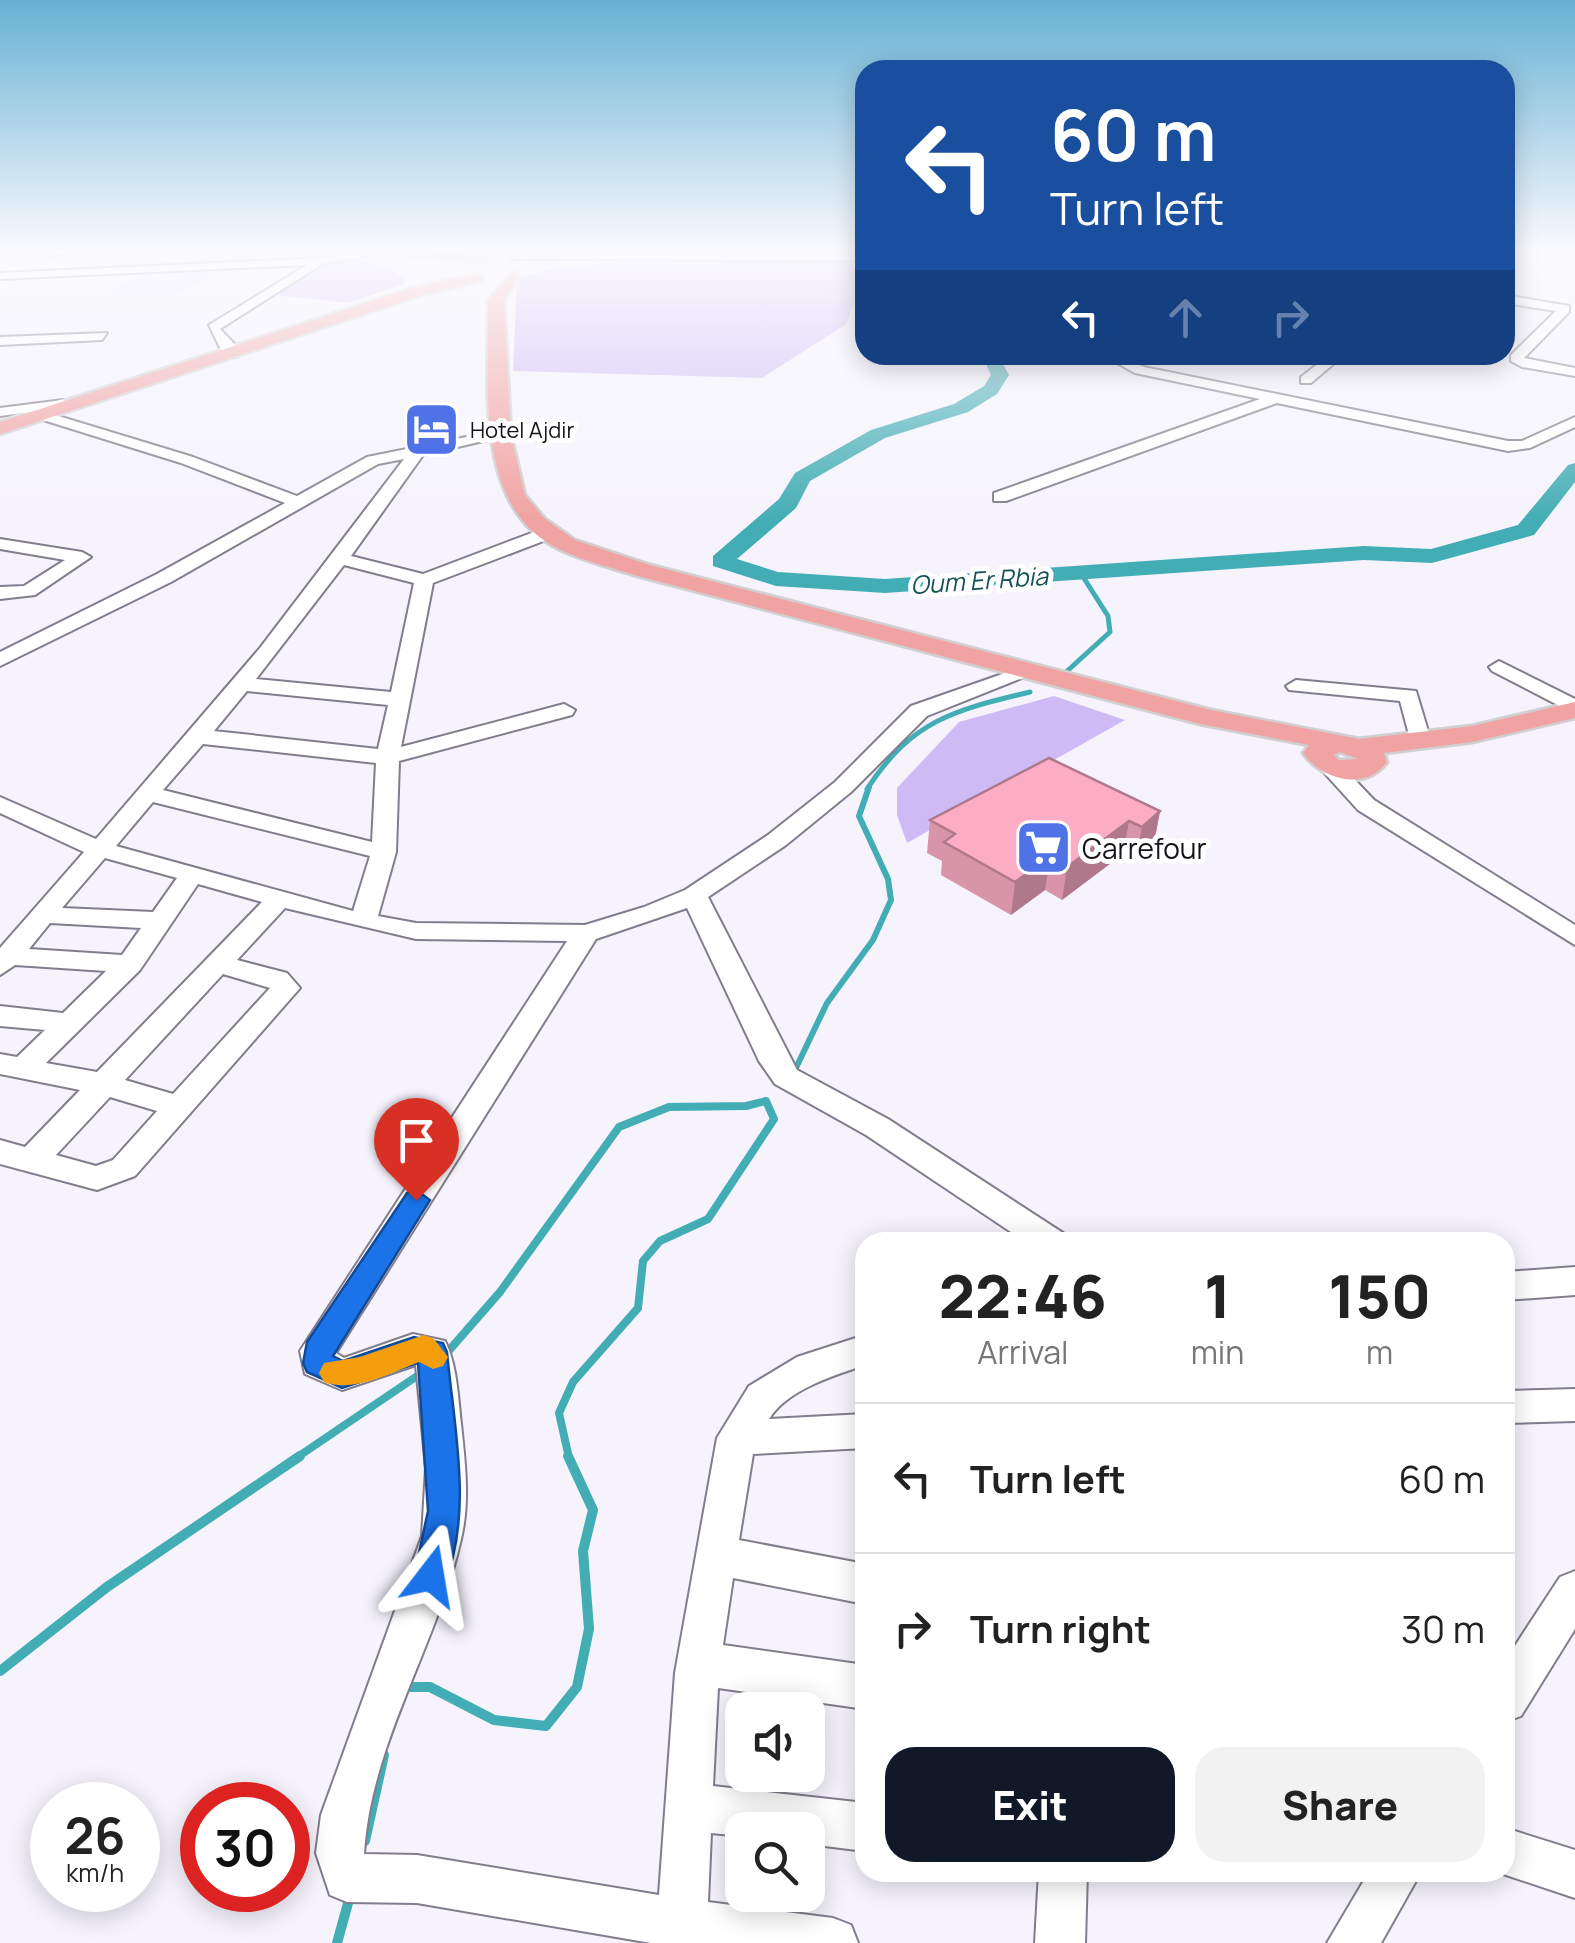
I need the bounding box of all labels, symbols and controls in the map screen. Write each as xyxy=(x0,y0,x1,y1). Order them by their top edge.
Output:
text: 60 m xyxy=(1050,86,1217,182)
icon: left xyxy=(885,100,1015,230)
text: Turn left xyxy=(1050,177,1224,239)
icon: left xyxy=(1053,290,1108,345)
icon: ahead xyxy=(1158,290,1213,345)
icon: right xyxy=(1263,290,1318,345)
hotel icon: Hotel Ajdir xyxy=(401,400,461,460)
place label: Hotel Ajdir xyxy=(470,415,574,445)
water label: Oum Er Rbia xyxy=(909,558,1050,602)
supermarket icon: Carrefour xyxy=(1013,818,1073,878)
place label: Carrefour xyxy=(1082,829,1207,867)
pin xyxy=(374,1098,459,1201)
icon: arrive xyxy=(389,1113,444,1168)
text: 22:46 xyxy=(939,1254,1107,1336)
text: 1 xyxy=(1204,1254,1231,1336)
text: 150 xyxy=(1328,1254,1431,1336)
text: Arrival xyxy=(977,1330,1069,1374)
text: min xyxy=(1191,1330,1244,1374)
text: m xyxy=(1366,1330,1393,1374)
icon: left xyxy=(885,1451,940,1506)
text: Turn left xyxy=(970,1452,1126,1504)
text: 60 m xyxy=(1398,1452,1485,1504)
position arrow xyxy=(379,1524,483,1628)
icon: right xyxy=(885,1601,940,1656)
text: Turn right xyxy=(970,1602,1151,1654)
text: 30 m xyxy=(1401,1602,1485,1654)
map controls xyxy=(725,1692,825,1912)
button: sound xyxy=(725,1692,825,1792)
button: Exit xyxy=(885,1747,1175,1862)
button: Share xyxy=(1195,1747,1485,1862)
speed limit sign: 30 xyxy=(180,1782,310,1912)
text: 26 xyxy=(65,1801,125,1869)
button: search xyxy=(725,1812,825,1912)
text: km/h xyxy=(66,1855,124,1890)

